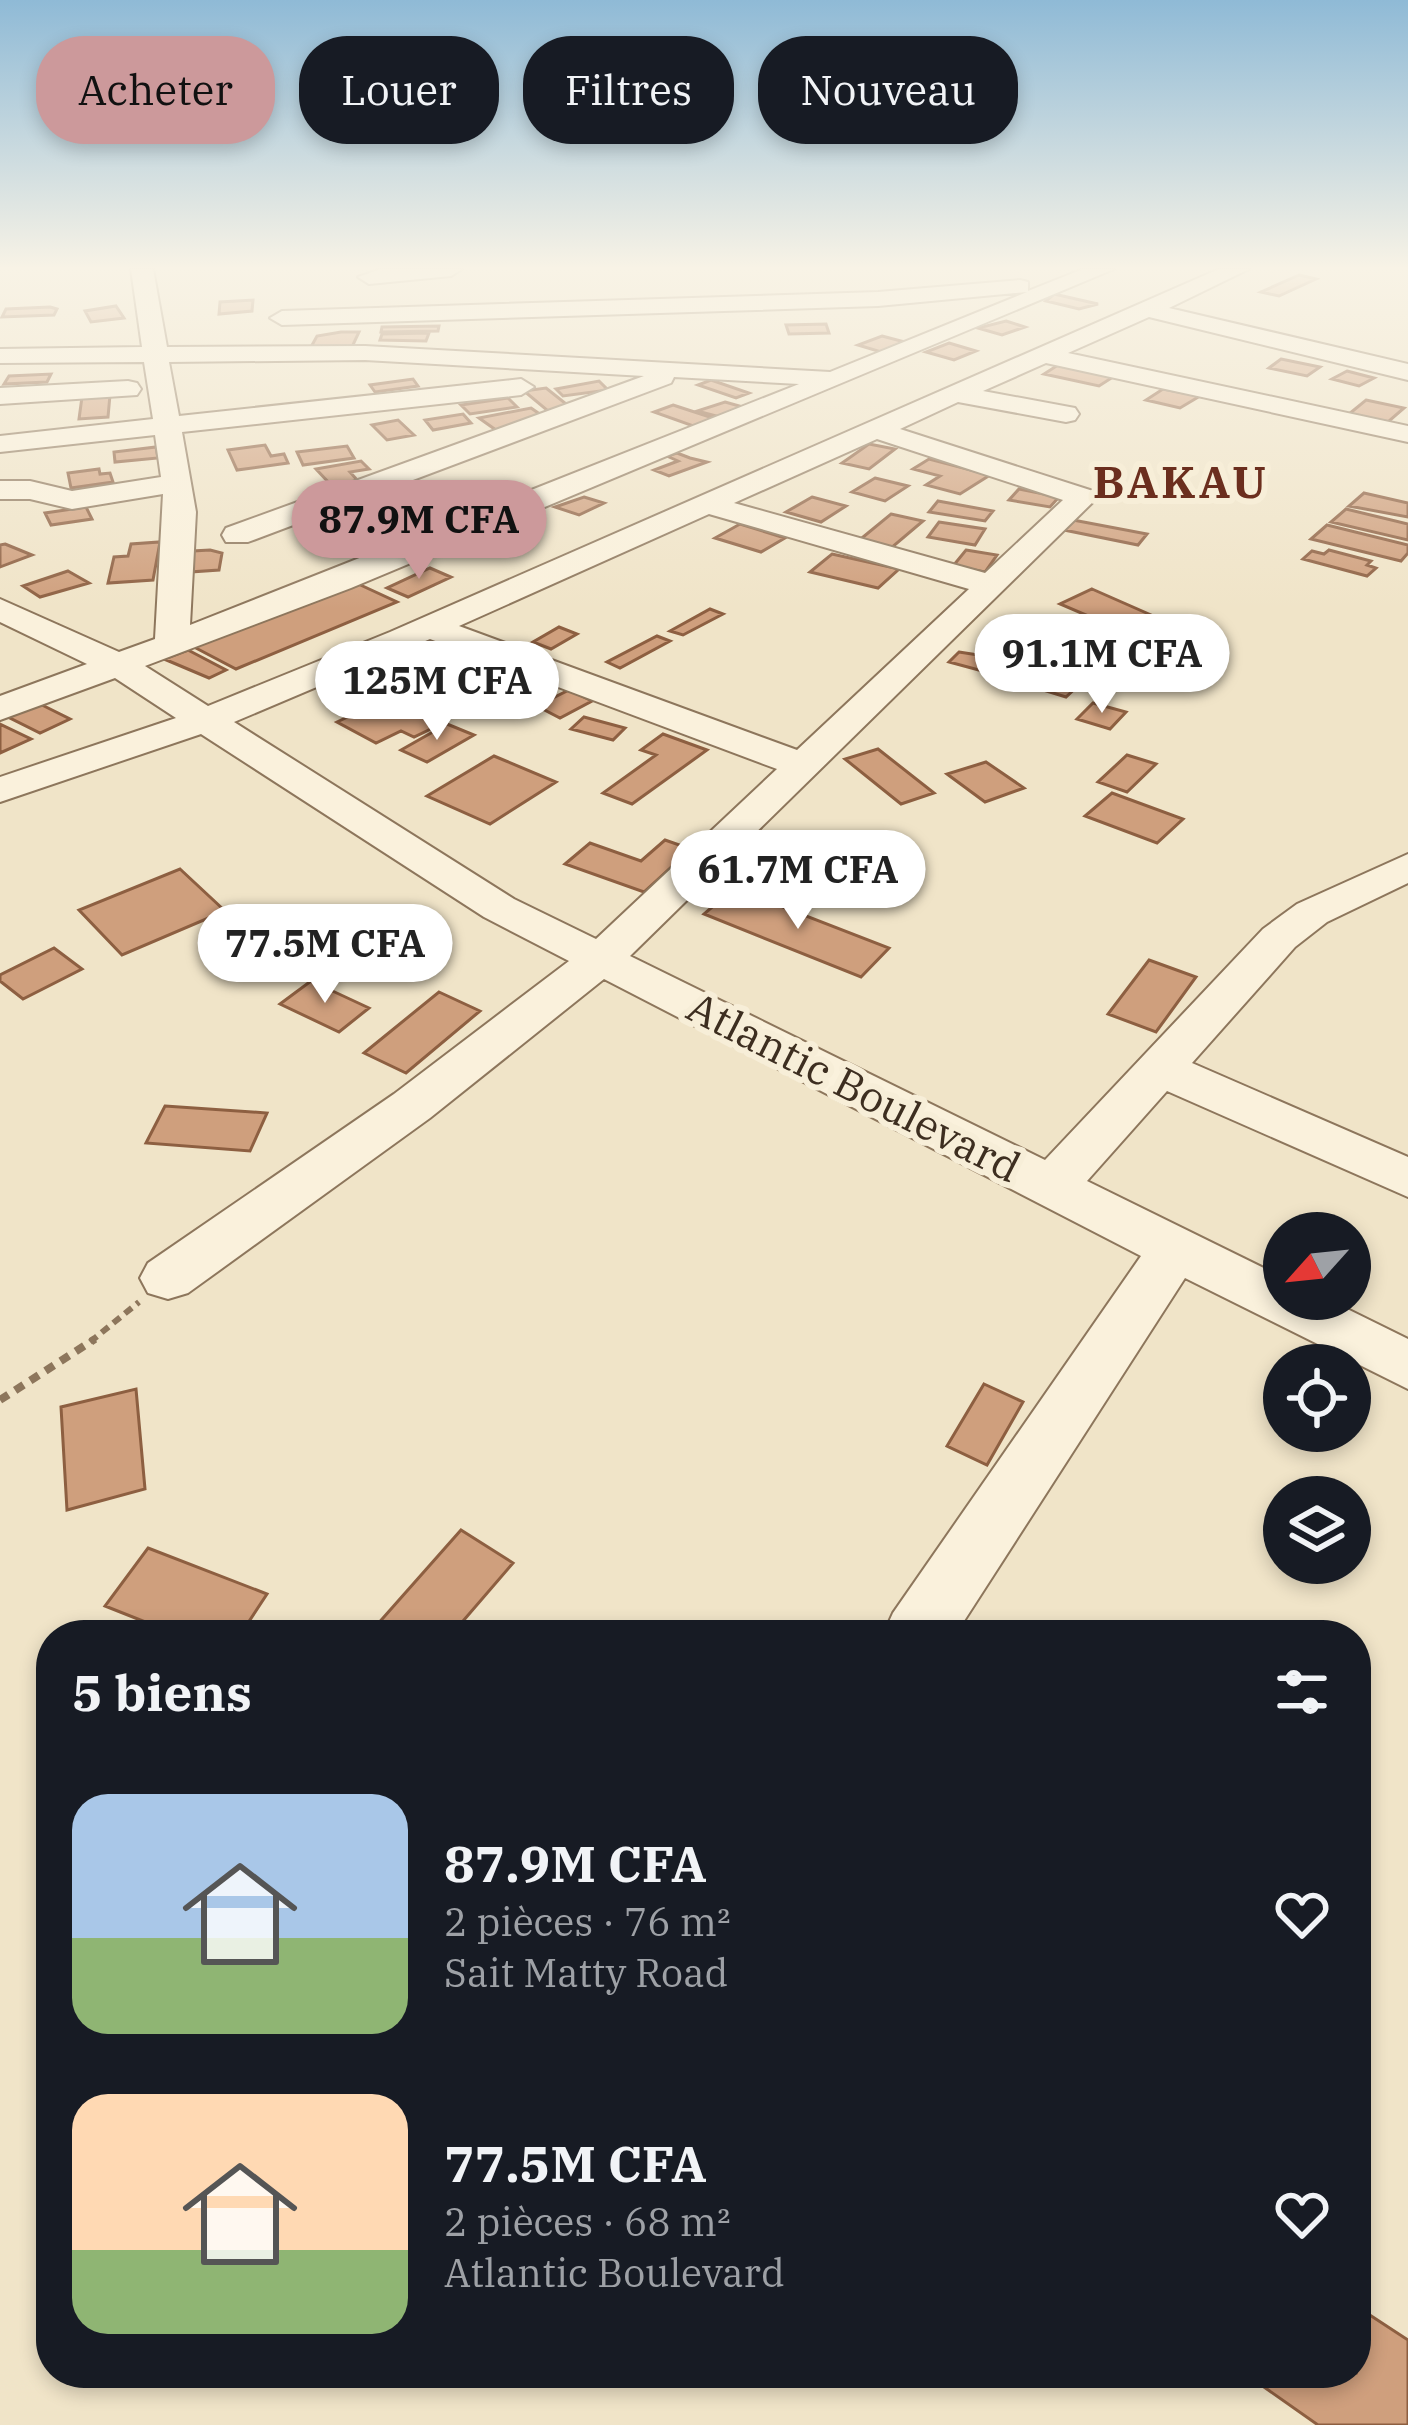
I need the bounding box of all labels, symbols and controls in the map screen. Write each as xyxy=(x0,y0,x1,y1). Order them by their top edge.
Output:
chip: Acheter xyxy=(36,36,275,144)
chip: Louer xyxy=(299,36,499,144)
chip: Filtres xyxy=(523,36,734,144)
chip: Nouveau xyxy=(758,36,1018,144)
district label: BAKAU xyxy=(1093,452,1269,510)
pin: 87.9M CFA xyxy=(282,480,556,582)
text: 87.9M CFA xyxy=(319,493,519,544)
pin: 91.1M CFA xyxy=(965,614,1239,716)
text: 91.1M CFA xyxy=(1002,627,1202,678)
pin: 125M CFA xyxy=(313,641,561,743)
text: 125M CFA xyxy=(342,654,532,705)
pin: 61.7M CFA xyxy=(661,830,935,932)
text: 61.7M CFA xyxy=(698,843,898,894)
pin: 77.5M CFA xyxy=(188,904,462,1006)
text: 77.5M CFA xyxy=(225,917,425,968)
street label: Atlantic Boulevard xyxy=(678,979,1030,1194)
north arrow xyxy=(1263,1212,1371,1320)
map controls xyxy=(1263,1212,1371,1584)
button: locate xyxy=(1263,1344,1371,1452)
button: layers xyxy=(1263,1476,1371,1584)
text: 5 biens xyxy=(72,1659,252,1725)
icon: filters xyxy=(1269,1659,1335,1725)
text: 87.9M CFA xyxy=(444,1830,707,1896)
icon: home xyxy=(168,1842,312,1986)
icon: heart xyxy=(1269,1881,1335,1947)
text: 2 pièces · 76 m² xyxy=(444,1896,730,1947)
text: Sait Matty Road xyxy=(444,1947,728,1998)
text: 77.5M CFA xyxy=(444,2130,707,2196)
icon: home xyxy=(168,2142,312,2286)
icon: heart xyxy=(1269,2181,1335,2247)
text: 2 pièces · 68 m² xyxy=(444,2196,730,2247)
text: Atlantic Boulevard xyxy=(444,2247,785,2298)

